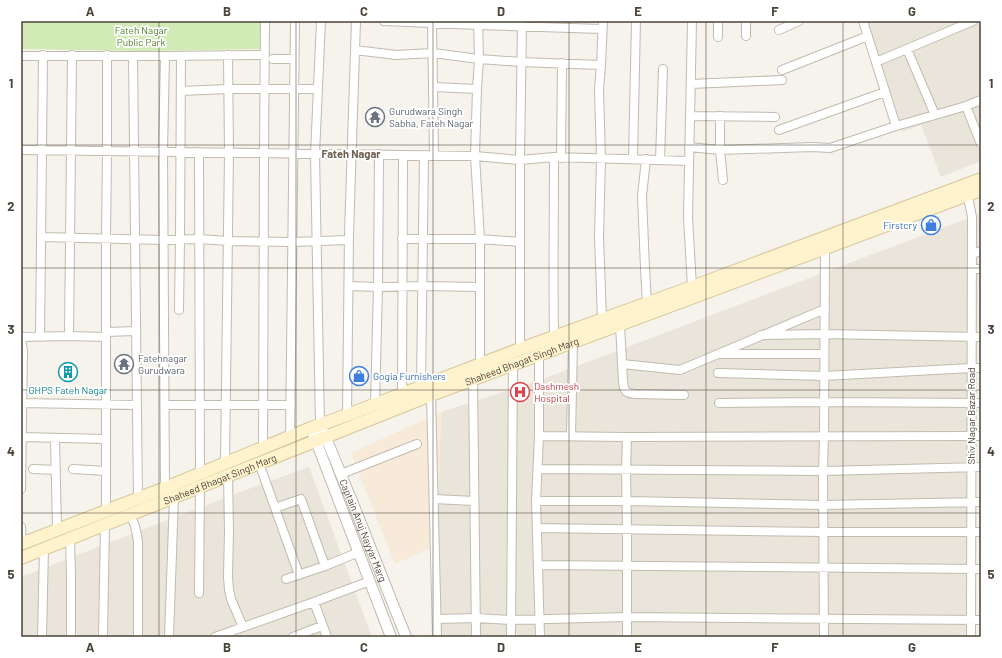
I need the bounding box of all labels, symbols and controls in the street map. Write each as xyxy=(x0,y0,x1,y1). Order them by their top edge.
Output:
text: A xyxy=(86,3,95,19)
text: B xyxy=(223,3,231,19)
text: C xyxy=(360,3,368,19)
text: D xyxy=(497,3,505,19)
text: E xyxy=(634,3,642,19)
text: F xyxy=(771,3,779,19)
text: G xyxy=(908,3,916,19)
park label: Fateh Nagar Public Park xyxy=(115,24,168,48)
text: 1 xyxy=(9,75,13,91)
text: 1 xyxy=(989,75,993,91)
place label: Gurudwara Singh Sabha, Fateh Nagar xyxy=(389,105,473,129)
temple icon: Gurudwara Singh Sabha, Fateh Nagar xyxy=(364,106,386,128)
district label: Fateh Nagar xyxy=(322,147,381,160)
text: 2 xyxy=(7,198,15,214)
text: 2 xyxy=(987,198,995,214)
shop icon: Firstcry xyxy=(920,214,942,236)
place label: Firstcry xyxy=(883,219,917,231)
text: 3 xyxy=(7,321,15,337)
text: 3 xyxy=(987,321,995,337)
street label: Shaheed Bhagat Singh Marg xyxy=(463,335,580,388)
place label: Fatehnagar Gurudwara xyxy=(138,352,188,376)
temple icon: Fatehnagar Gurudwara xyxy=(113,353,135,375)
building icon: GHPS Fateh Nagar xyxy=(57,361,79,383)
shop icon: Gogia Furnishers xyxy=(348,365,370,387)
street label: Shiv Nagar Bazar Road xyxy=(965,367,977,465)
place label: Gogia Furnishers xyxy=(373,370,446,382)
place label: Dashmesh Hospital xyxy=(534,380,579,404)
hospital icon: Dashmesh Hospital xyxy=(509,381,531,403)
place label: GHPS Fateh Nagar xyxy=(28,384,108,396)
text: 4 xyxy=(7,443,15,459)
text: 4 xyxy=(987,443,995,459)
street label: Shaheed Bhagat Singh Marg xyxy=(162,451,278,507)
street label: Captain Anuj Nayyar Marg xyxy=(337,477,389,583)
text: 5 xyxy=(7,566,15,582)
text: 5 xyxy=(987,566,995,582)
text: A xyxy=(86,639,95,655)
text: B xyxy=(223,639,231,655)
text: C xyxy=(360,639,368,655)
text: D xyxy=(497,639,505,655)
text: E xyxy=(634,639,642,655)
text: F xyxy=(771,639,779,655)
text: G xyxy=(908,639,916,655)

